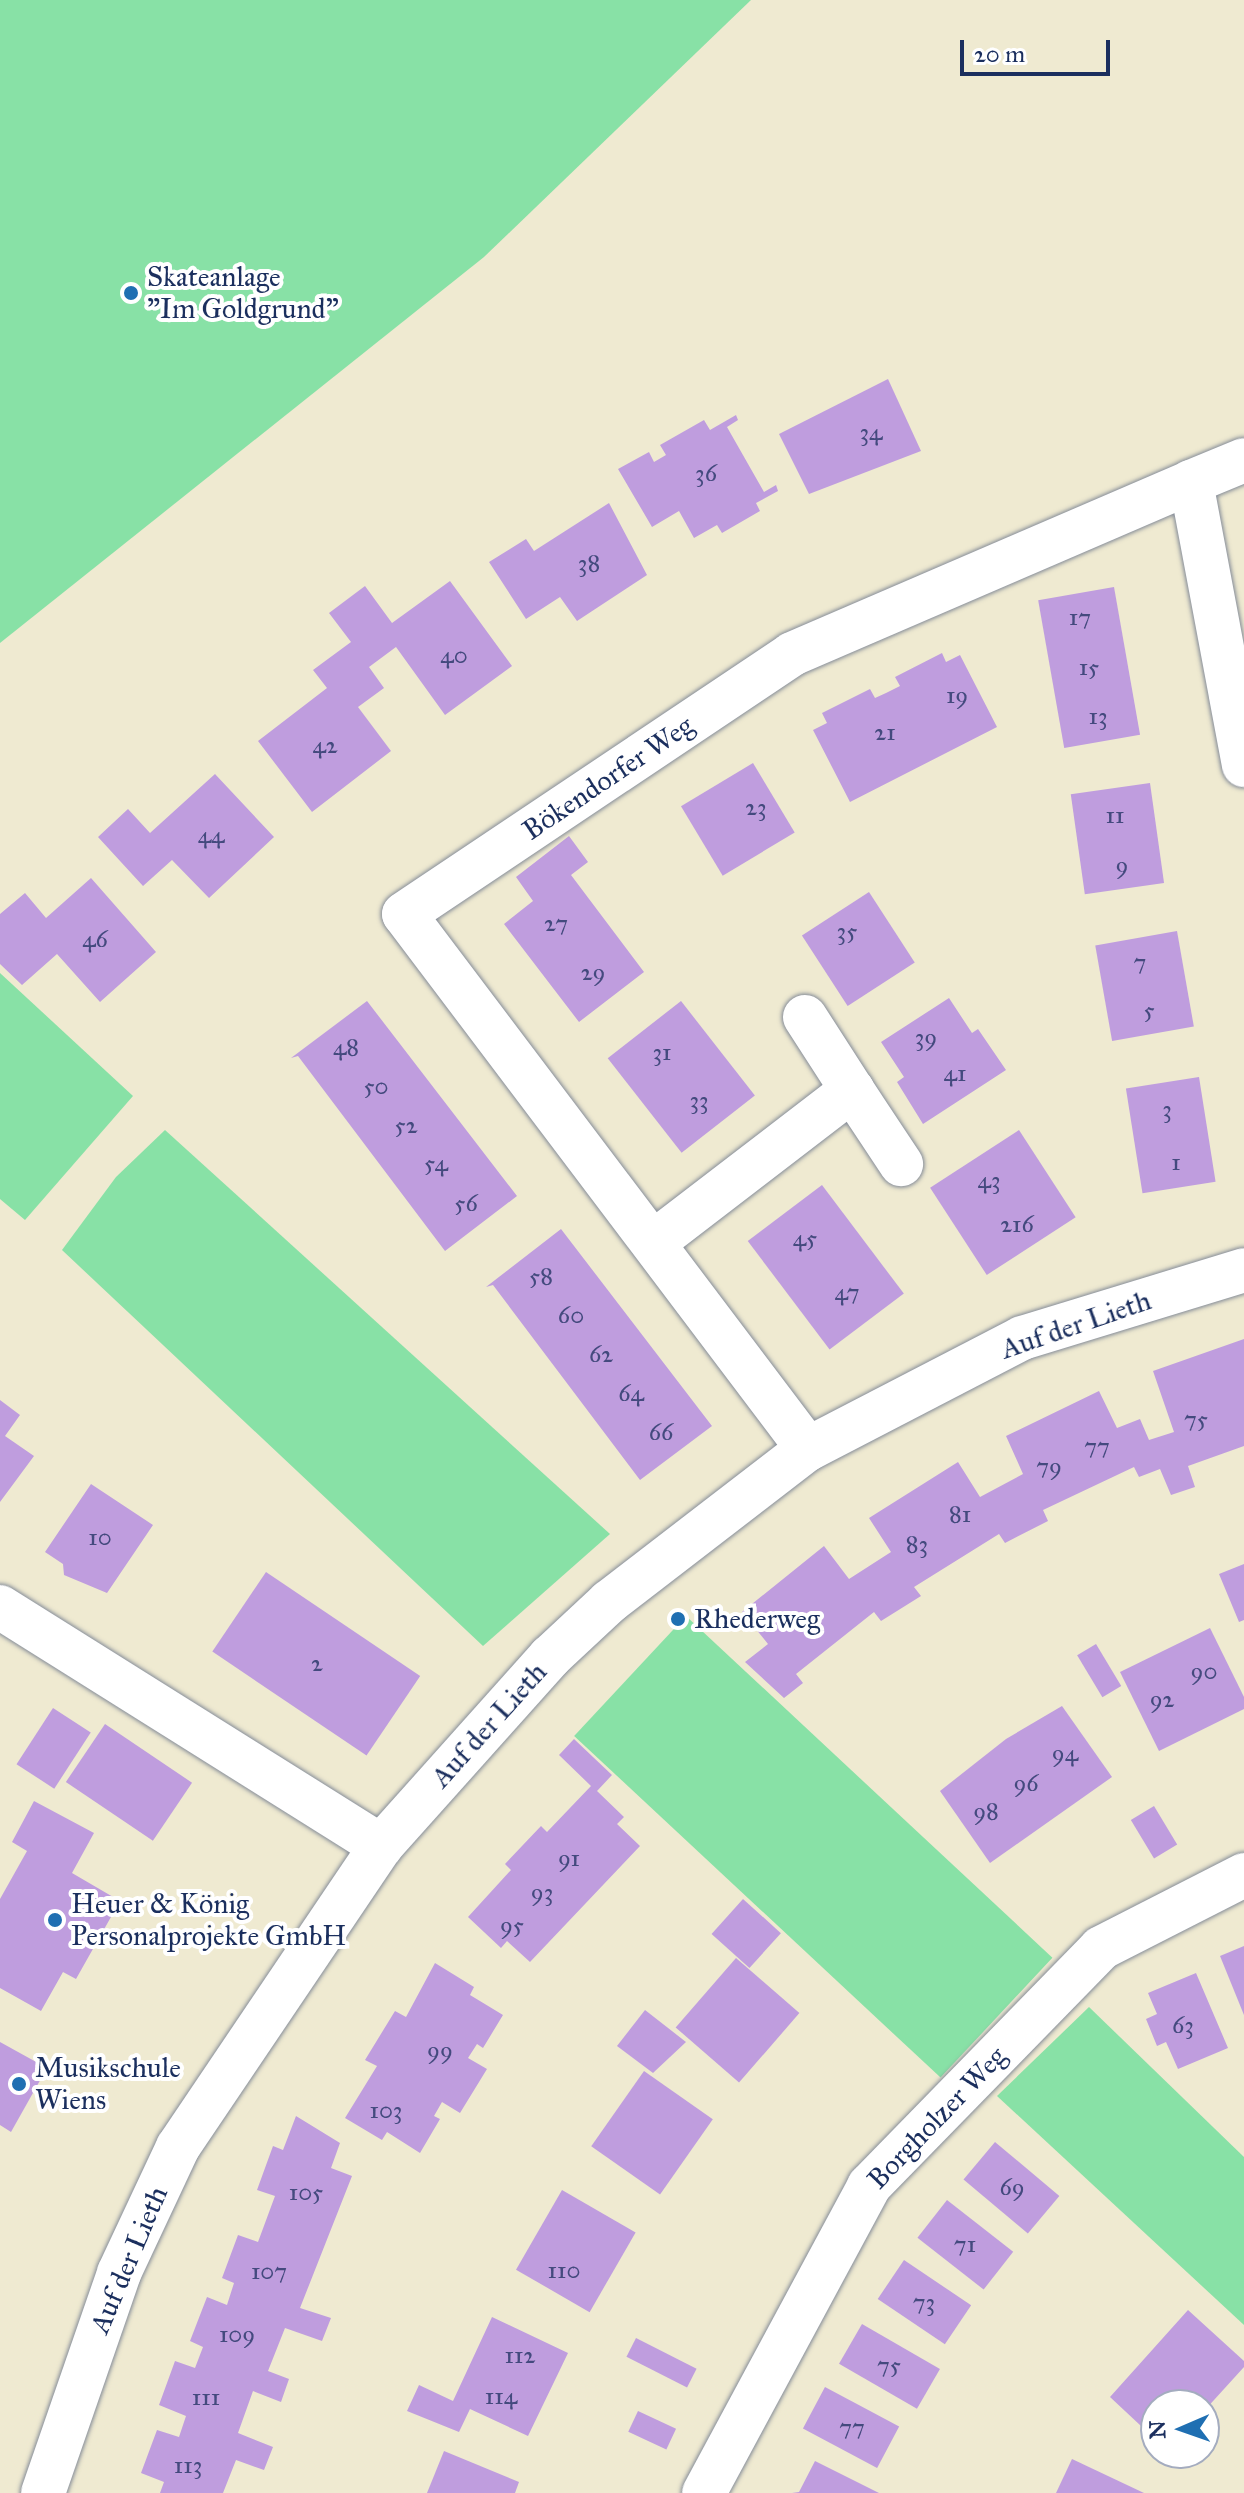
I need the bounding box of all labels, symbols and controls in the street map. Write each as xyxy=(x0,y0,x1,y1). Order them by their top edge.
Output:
scale bar xyxy=(964,24,1114,74)
text: 20 m xyxy=(974,39,1025,69)
place label: Skateanlage "Im Goldgrund" xyxy=(147,260,339,326)
marker: Skateanlage "Im Goldgrund" xyxy=(122,284,140,302)
house number: 34 xyxy=(860,419,882,447)
house number: 36 xyxy=(695,460,717,488)
house number: 38 xyxy=(578,550,600,578)
house number: 17 xyxy=(1069,604,1091,632)
house number: 40 xyxy=(440,642,468,670)
house number: 15 xyxy=(1079,654,1099,682)
house number: 19 xyxy=(946,682,968,710)
house number: 13 xyxy=(1088,703,1108,731)
street label: Bökendorfer Weg xyxy=(516,709,700,847)
house number: 21 xyxy=(874,719,896,747)
house number: 42 xyxy=(312,732,338,760)
house number: 23 xyxy=(745,794,767,822)
house number: 11 xyxy=(1106,802,1124,830)
house number: 44 xyxy=(198,822,224,850)
house number: 9 xyxy=(1116,852,1128,880)
house number: 27 xyxy=(544,910,568,938)
house number: 35 xyxy=(837,918,857,946)
house number: 46 xyxy=(82,926,108,954)
house number: 7 xyxy=(1134,949,1146,977)
house number: 29 xyxy=(581,959,605,987)
house number: 5 xyxy=(1143,997,1155,1025)
house number: 39 xyxy=(915,1024,937,1052)
house number: 48 xyxy=(333,1034,359,1062)
house number: 31 xyxy=(652,1039,672,1067)
house number: 41 xyxy=(944,1060,966,1088)
house number: 50 xyxy=(363,1073,389,1101)
house number: 33 xyxy=(689,1087,709,1115)
house number: 3 xyxy=(1162,1096,1172,1124)
house number: 52 xyxy=(395,1112,417,1140)
house number: 1 xyxy=(1171,1149,1181,1177)
house number: 54 xyxy=(424,1150,448,1178)
house number: 43 xyxy=(978,1167,1000,1195)
house number: 56 xyxy=(454,1190,478,1218)
house number: 216 xyxy=(1000,1211,1034,1239)
house number: 45 xyxy=(793,1225,817,1253)
house number: 58 xyxy=(529,1263,553,1291)
house number: 47 xyxy=(834,1279,860,1307)
street label: Auf der Lieth xyxy=(997,1284,1155,1366)
house number: 60 xyxy=(558,1302,584,1330)
house number: 62 xyxy=(589,1341,613,1369)
house number: 64 xyxy=(618,1380,644,1408)
house number: 75 xyxy=(1184,1406,1208,1434)
house number: 66 xyxy=(649,1419,673,1447)
house number: 77 xyxy=(1084,1433,1110,1461)
house number: 79 xyxy=(1036,1453,1062,1481)
house number: 81 xyxy=(949,1501,971,1529)
house number: 10 xyxy=(88,1524,112,1552)
house number: 83 xyxy=(906,1531,928,1559)
place label: Rhederweg xyxy=(694,1602,820,1636)
marker: Rhederweg xyxy=(669,1610,687,1628)
house number: 2 xyxy=(311,1650,323,1678)
street label: Auf der Lieth xyxy=(424,1656,554,1794)
house number: 90 xyxy=(1191,1658,1217,1686)
house number: 92 xyxy=(1150,1686,1174,1714)
house number: 94 xyxy=(1052,1740,1078,1768)
house number: 96 xyxy=(1013,1770,1039,1798)
house number: 98 xyxy=(973,1798,999,1826)
house number: 91 xyxy=(558,1845,580,1873)
house number: 93 xyxy=(531,1879,553,1907)
place label: Heuer & König Personalprojekte GmbH xyxy=(71,1887,346,1953)
marker: Heuer & König Personalprojekte GmbH xyxy=(46,1911,64,1929)
house number: 95 xyxy=(500,1912,524,1940)
house number: 63 xyxy=(1172,2012,1194,2040)
house number: 99 xyxy=(427,2037,453,2065)
street label: Borgholzer Weg xyxy=(861,2040,1013,2196)
place label: Musikschule Wiens xyxy=(35,2051,181,2117)
marker: Musikschule Wiens xyxy=(10,2075,28,2093)
house number: 103 xyxy=(370,2097,402,2125)
house number: 69 xyxy=(999,2174,1025,2202)
house number: 105 xyxy=(289,2179,323,2207)
street label: Auf der Lieth xyxy=(83,2181,175,2339)
house number: 71 xyxy=(954,2231,976,2259)
house number: 110 xyxy=(548,2257,580,2285)
house number: 107 xyxy=(251,2258,287,2286)
house number: 73 xyxy=(913,2289,935,2317)
house number: 109 xyxy=(219,2321,255,2349)
house number: 112 xyxy=(505,2342,535,2370)
house number: 75 xyxy=(877,2352,901,2380)
house number: 114 xyxy=(485,2383,517,2411)
house number: 111 xyxy=(192,2384,220,2412)
north arrow xyxy=(1140,2389,1220,2469)
house number: 77 xyxy=(839,2414,865,2442)
text: N xyxy=(1144,2420,1171,2440)
house number: 113 xyxy=(174,2452,202,2480)

